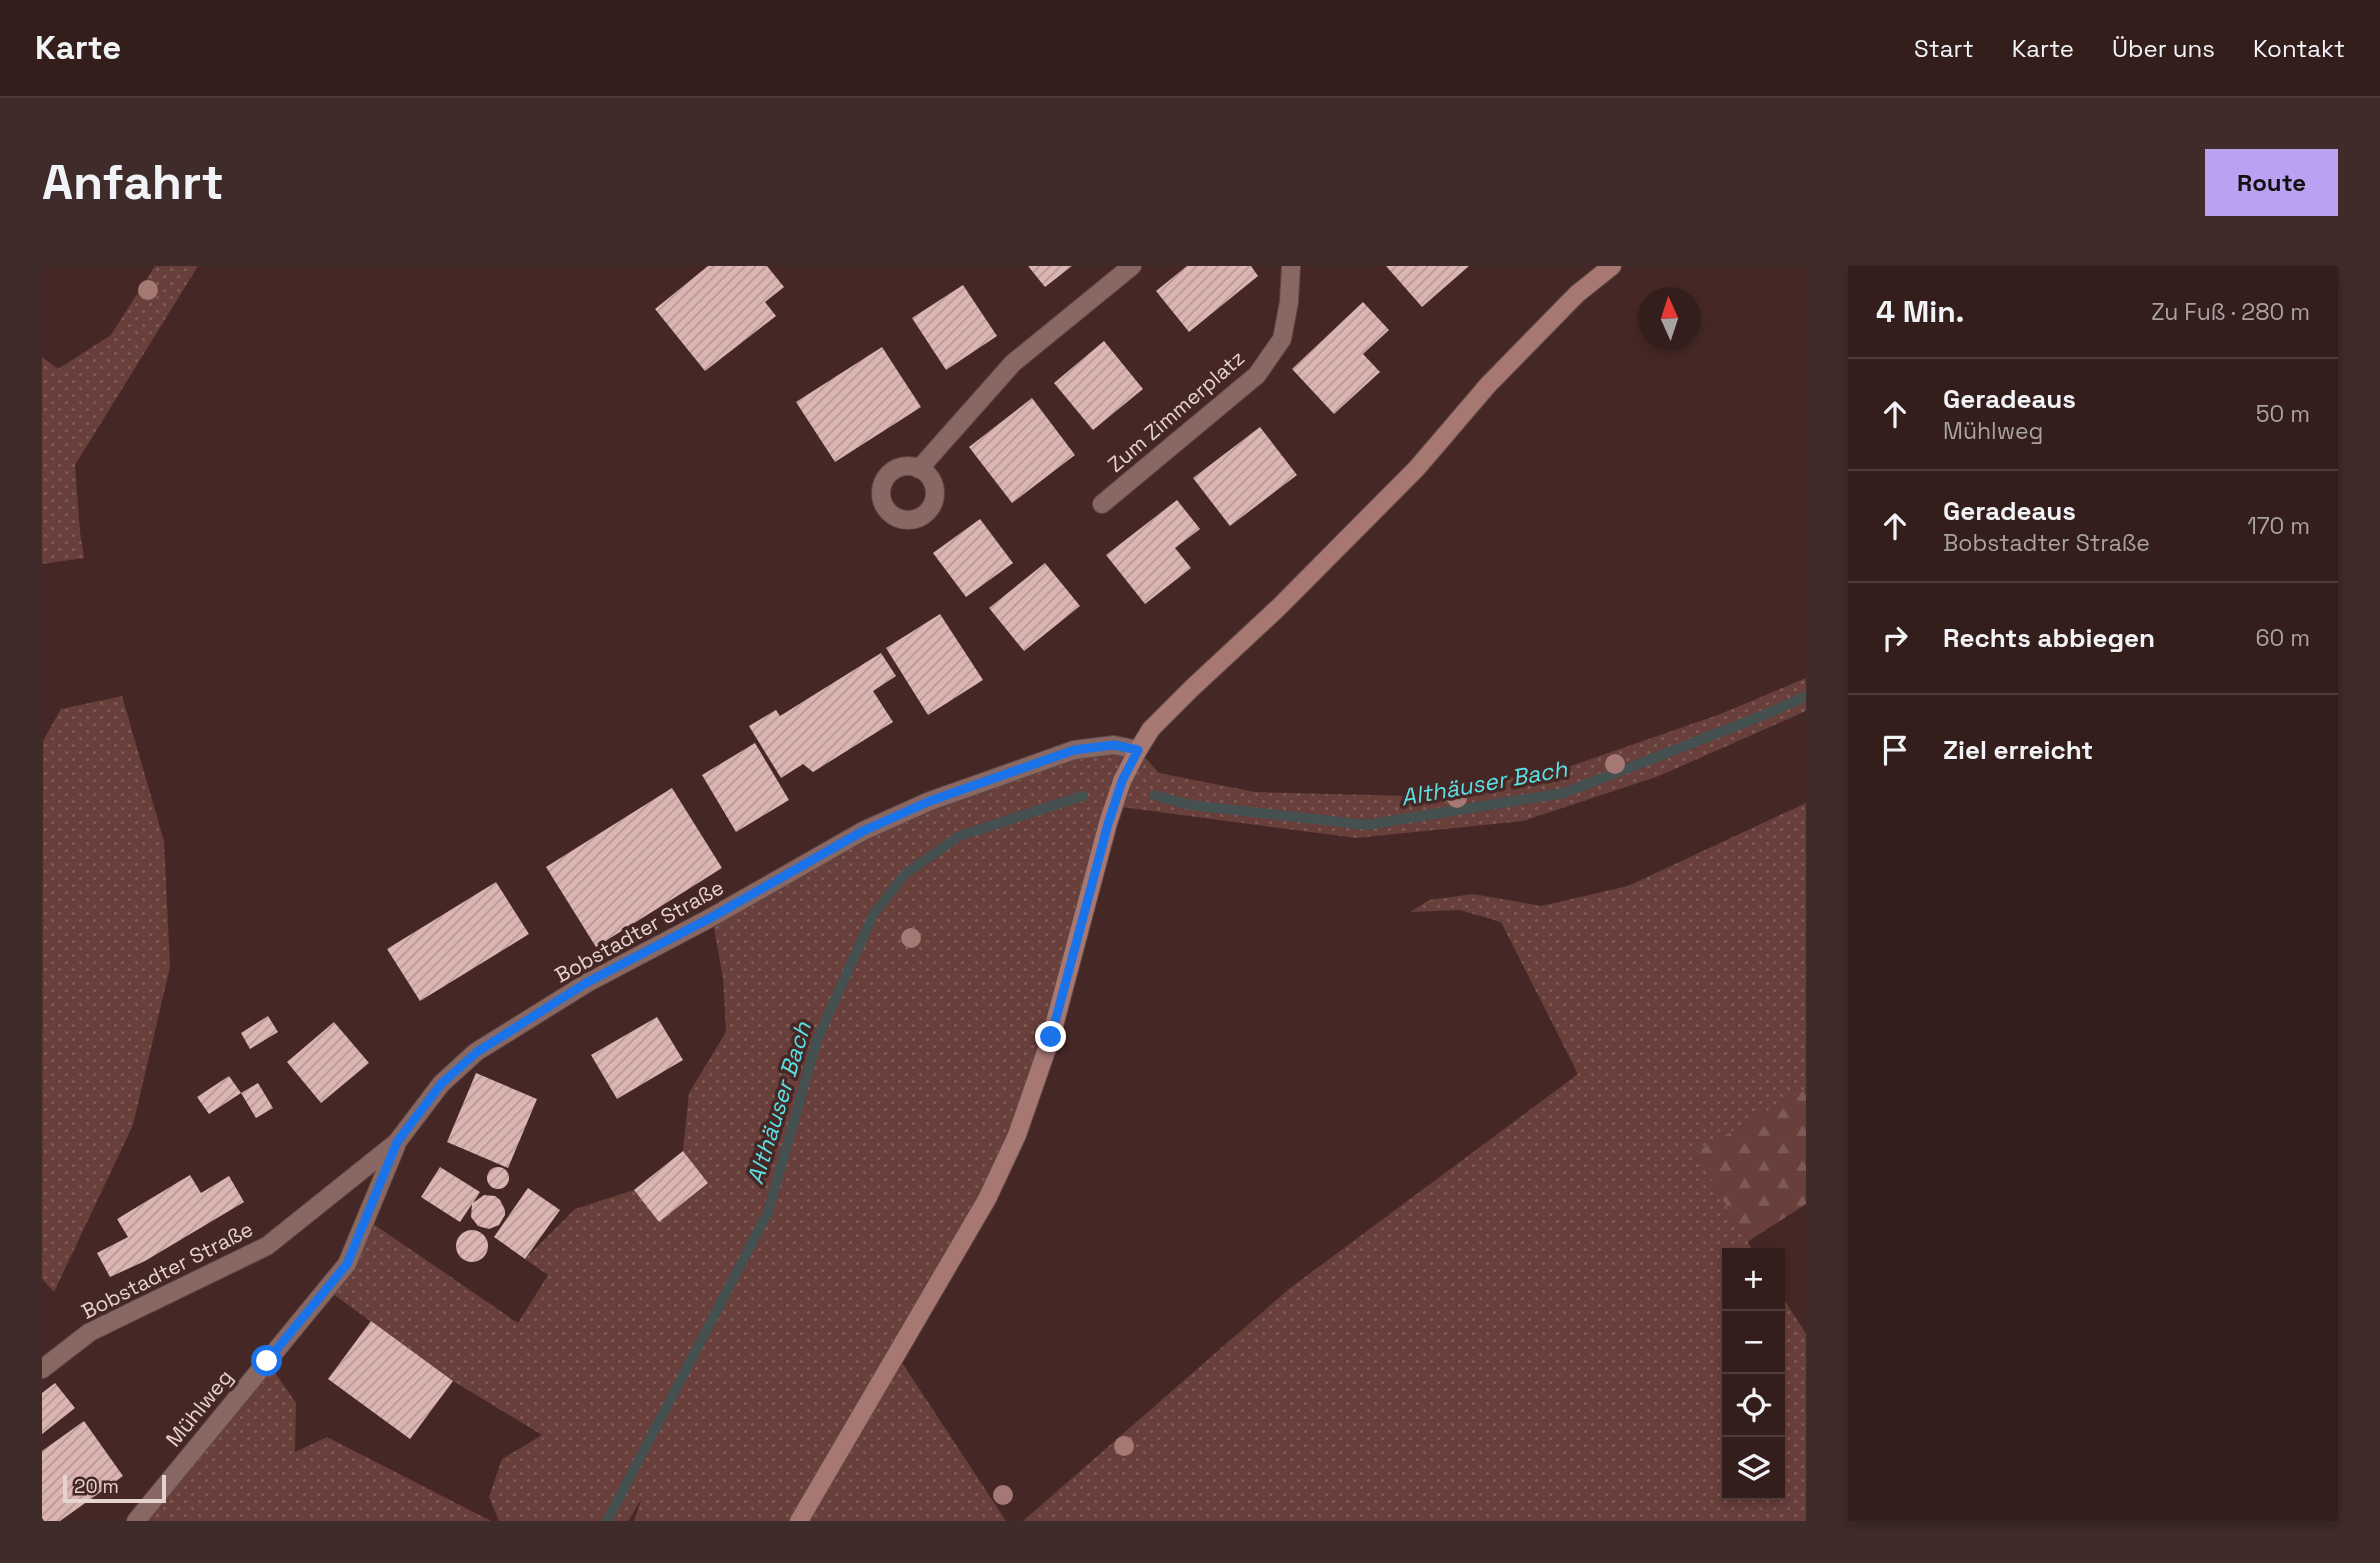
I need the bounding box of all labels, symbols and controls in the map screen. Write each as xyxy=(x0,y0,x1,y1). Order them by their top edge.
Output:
text: Karte xyxy=(35,27,121,69)
text: Start xyxy=(1914,33,1974,64)
text: Karte xyxy=(2012,33,2074,64)
text: Über uns xyxy=(2112,33,2215,64)
text: Kontakt xyxy=(2253,33,2345,64)
button: Route xyxy=(2205,149,2338,216)
text: Anfahrt xyxy=(42,151,224,213)
north arrow xyxy=(1638,287,1701,350)
text: 4 Min. xyxy=(1876,292,1965,331)
text: Zu Fuß · 280 m xyxy=(2151,297,2310,327)
street label: Zum Zimmerplatz xyxy=(1102,344,1250,478)
text: Geradeaus xyxy=(1943,382,2076,416)
icon: ahead xyxy=(1876,395,1914,433)
text: 50 m xyxy=(2256,399,2310,429)
text: Mühlweg xyxy=(1943,416,2043,446)
text: Geradeaus xyxy=(1943,494,2076,528)
icon: ahead xyxy=(1876,507,1914,545)
text: 170 m xyxy=(2247,511,2310,541)
text: Bobstadter Straße xyxy=(1943,528,2150,558)
icon: right xyxy=(1876,619,1914,657)
text: Rechts abbiegen xyxy=(1943,621,2155,655)
text: 60 m xyxy=(2255,623,2310,653)
icon: arrive xyxy=(1876,731,1914,769)
text: Ziel erreicht xyxy=(1943,733,2093,767)
water label: Althäuser Bach xyxy=(1399,753,1570,812)
street label: Bobstadter Straße xyxy=(550,873,728,989)
water label: Althäuser Bach xyxy=(740,1017,818,1188)
route end xyxy=(1035,1021,1066,1052)
street label: Bobstadter Straße xyxy=(77,1215,257,1325)
map controls xyxy=(1722,1248,1785,1500)
button: + xyxy=(1722,1248,1785,1311)
button: − xyxy=(1722,1311,1785,1374)
route start xyxy=(251,1345,282,1376)
street label: Mühlweg xyxy=(160,1364,238,1452)
button: locate xyxy=(1722,1374,1785,1437)
button: layers xyxy=(1722,1437,1785,1500)
scale bar xyxy=(63,1472,166,1504)
text: 20 m xyxy=(74,1474,119,1499)

